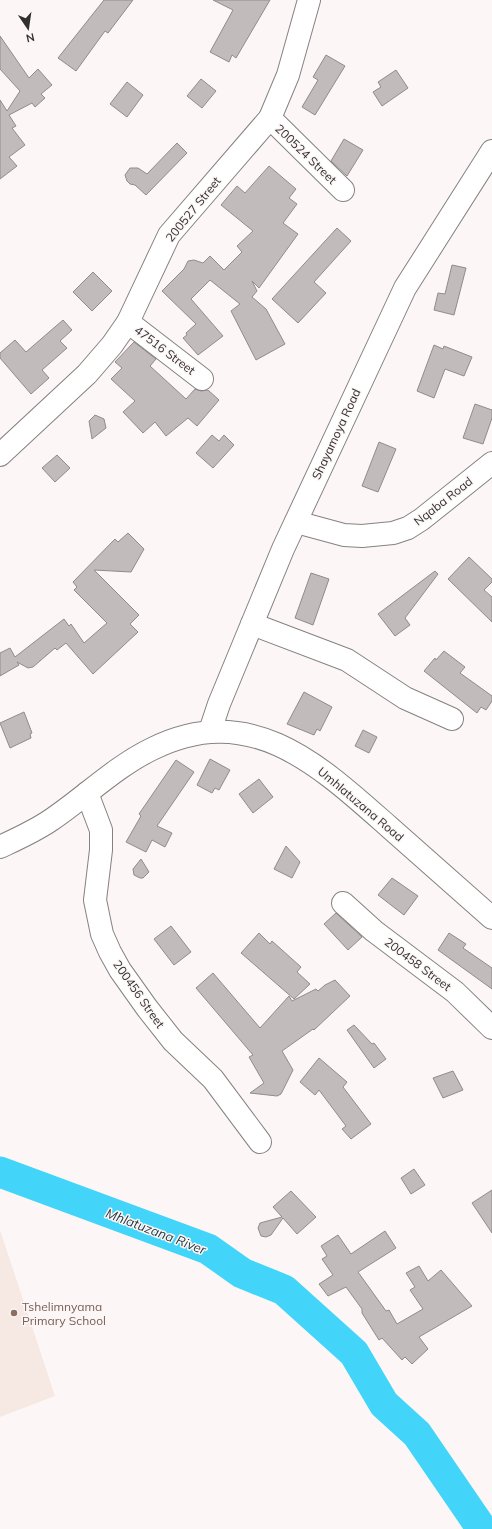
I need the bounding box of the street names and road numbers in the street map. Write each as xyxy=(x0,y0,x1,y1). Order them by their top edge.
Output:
street label: 200524 Street xyxy=(272,121,340,187)
street label: 200527 Street xyxy=(162,173,224,245)
street label: 47516 Street xyxy=(132,322,198,378)
street label: Shayamoya Road xyxy=(308,386,364,482)
street label: Nqaba Road xyxy=(411,473,475,529)
street label: Umhlatuzana Road xyxy=(315,764,407,844)
street label: 200458 Street xyxy=(382,934,454,994)
street label: 200456 Street xyxy=(110,957,168,1031)

